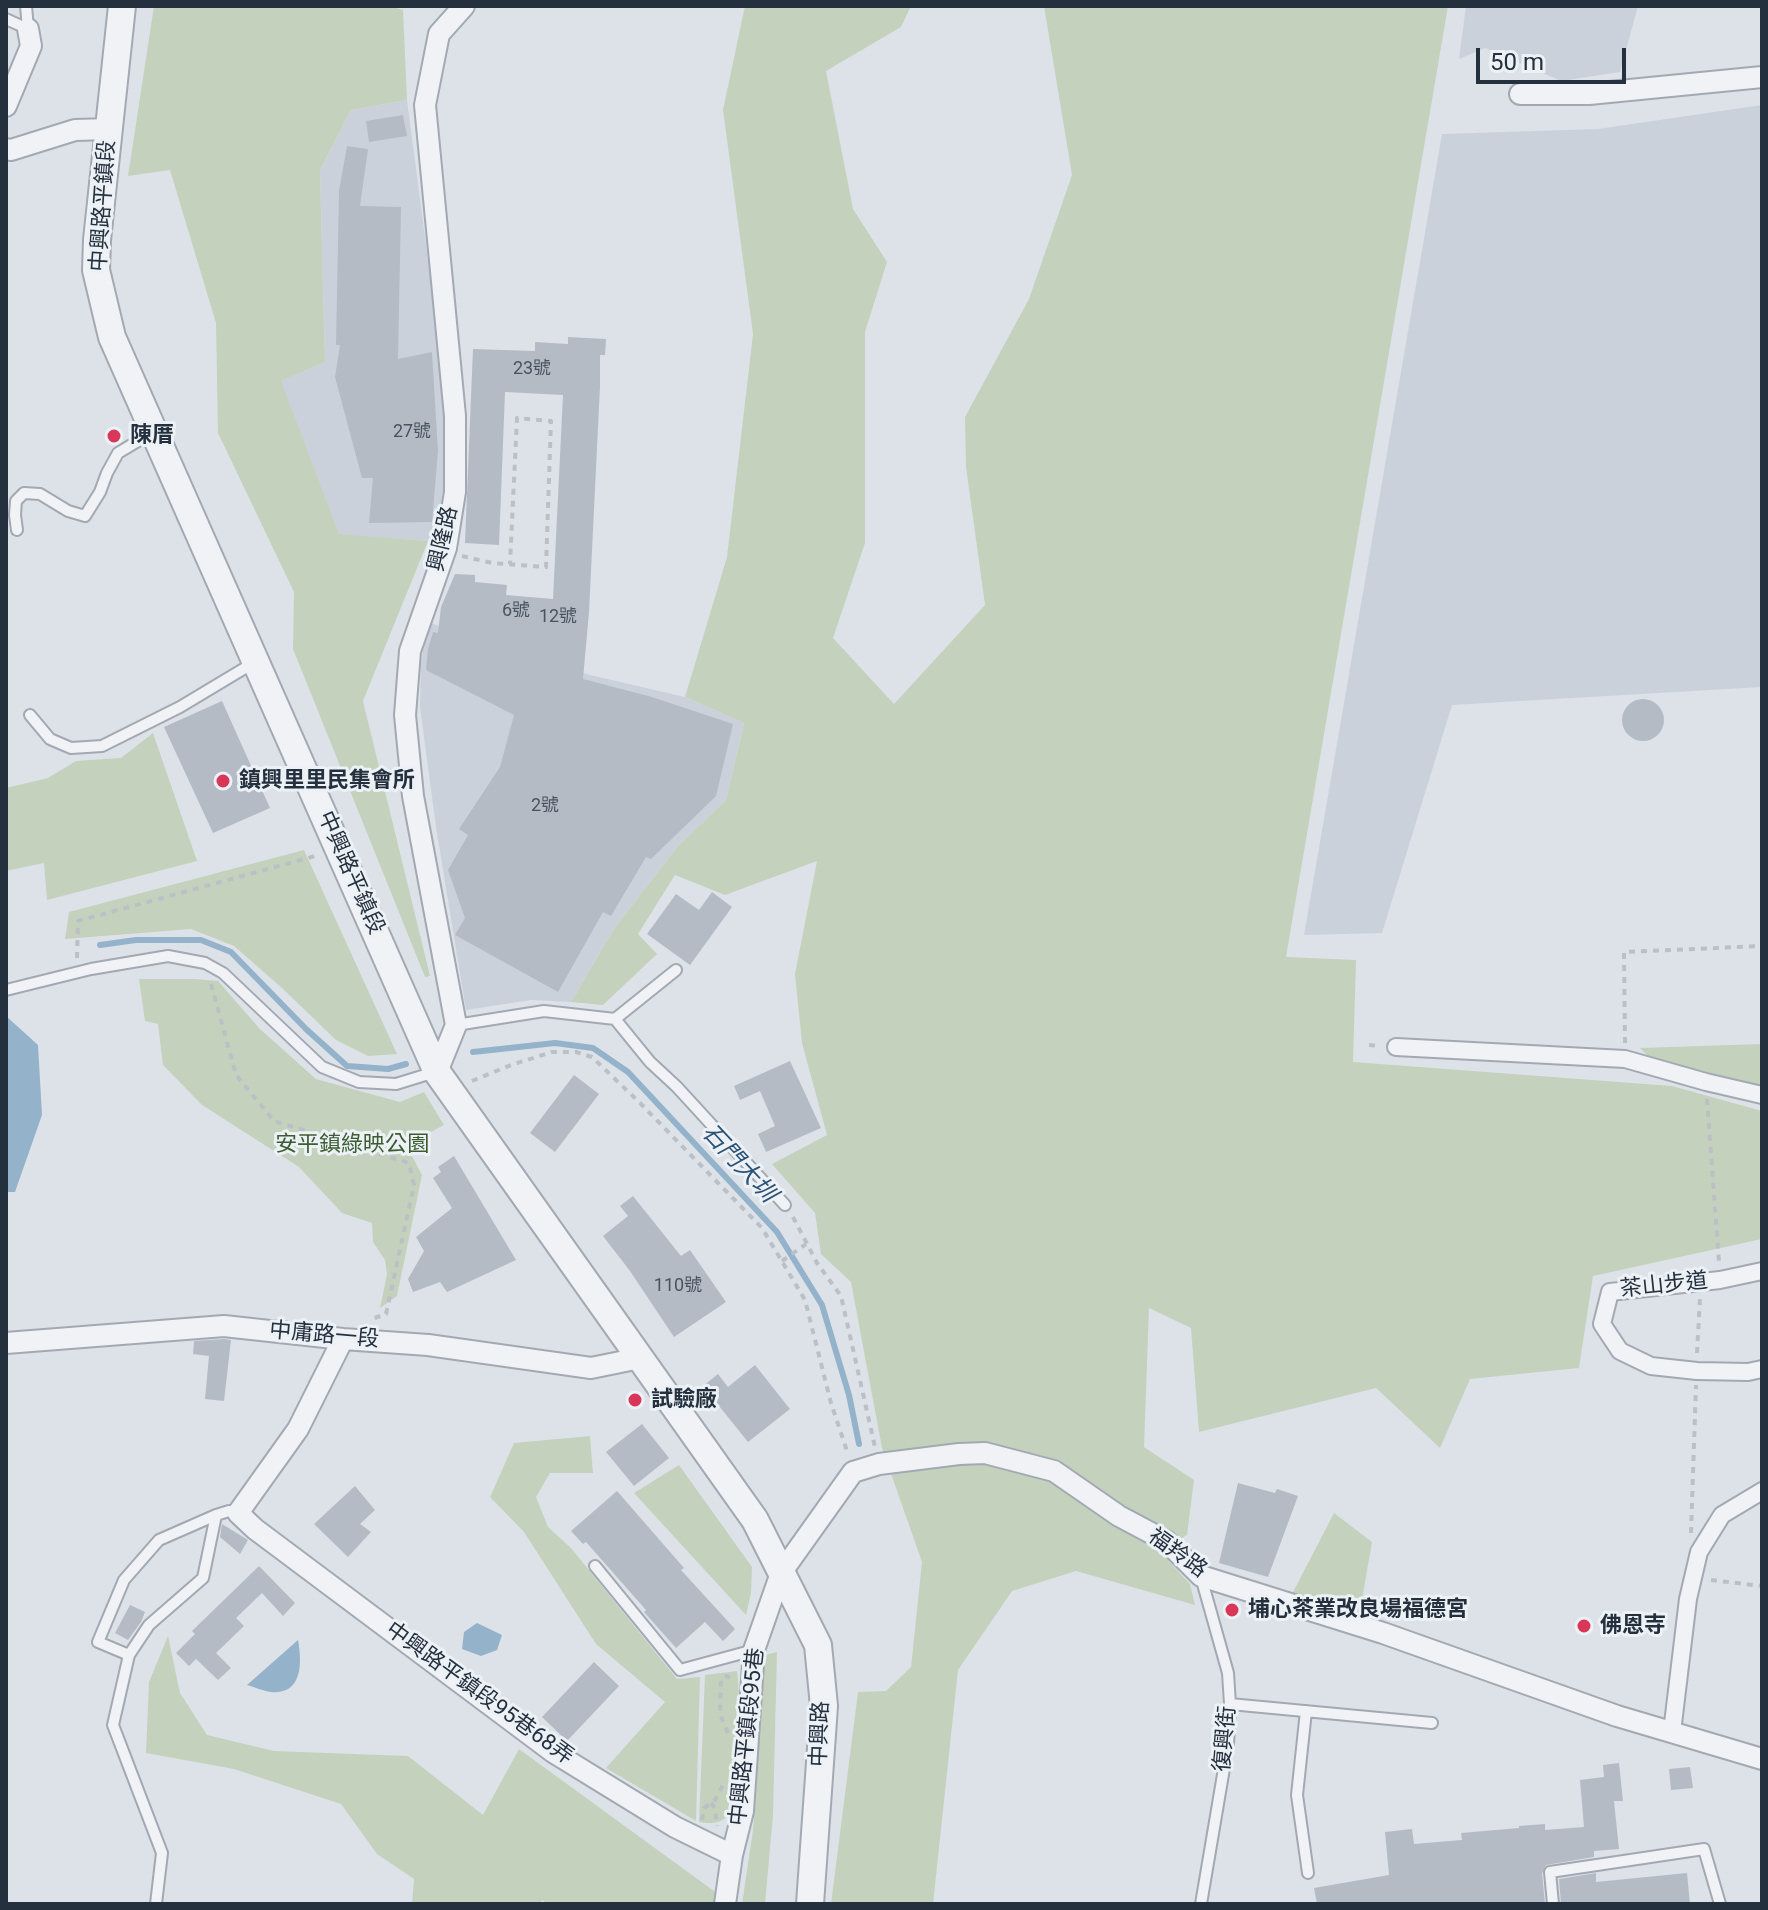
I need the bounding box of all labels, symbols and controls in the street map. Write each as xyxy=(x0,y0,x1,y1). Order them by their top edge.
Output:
scale bar xyxy=(1480,32,1630,82)
text: 50 m xyxy=(1490,48,1544,76)
street label: 中興路平鎮段 xyxy=(86,139,122,273)
house number: 23號 xyxy=(513,358,551,380)
house number: 27號 xyxy=(393,421,431,443)
place label: 陳厝 xyxy=(130,423,174,449)
marker: 陳厝 xyxy=(105,427,123,445)
street label: 興隆路 xyxy=(424,504,464,574)
house number: 6號 xyxy=(502,600,530,622)
house number: 12號 xyxy=(539,606,577,628)
place label: 鎮興里里民集會所 xyxy=(239,768,415,794)
marker: 鎮興里里民集會所 xyxy=(214,772,232,790)
house number: 2號 xyxy=(531,795,559,817)
street label: 中興路平鎮段 xyxy=(311,807,389,939)
water label: 石門大圳 xyxy=(695,1119,781,1209)
park label: 安平鎮綠映公園 xyxy=(275,1132,429,1158)
street label: 茶山步道 xyxy=(1619,1268,1709,1304)
house number: 110號 xyxy=(654,1275,702,1297)
street label: 中庸路一段 xyxy=(268,1318,380,1354)
place label: 試驗廠 xyxy=(651,1387,717,1413)
marker: 試驗廠 xyxy=(626,1391,644,1409)
street label: 福羚路 xyxy=(1143,1524,1211,1584)
place label: 埔心茶業改良場福德宮 xyxy=(1248,1597,1468,1623)
marker: 埔心茶業改良場福德宮 xyxy=(1223,1601,1241,1619)
place label: 佛恩寺 xyxy=(1600,1613,1666,1639)
street label: 中興路平鎮段95巷68弄 xyxy=(380,1617,578,1771)
marker: 佛恩寺 xyxy=(1575,1617,1593,1635)
street label: 中興路平鎮段95巷 xyxy=(726,1647,770,1827)
street label: 中興路 xyxy=(807,1701,835,1767)
street label: 復興街 xyxy=(1210,1705,1242,1773)

